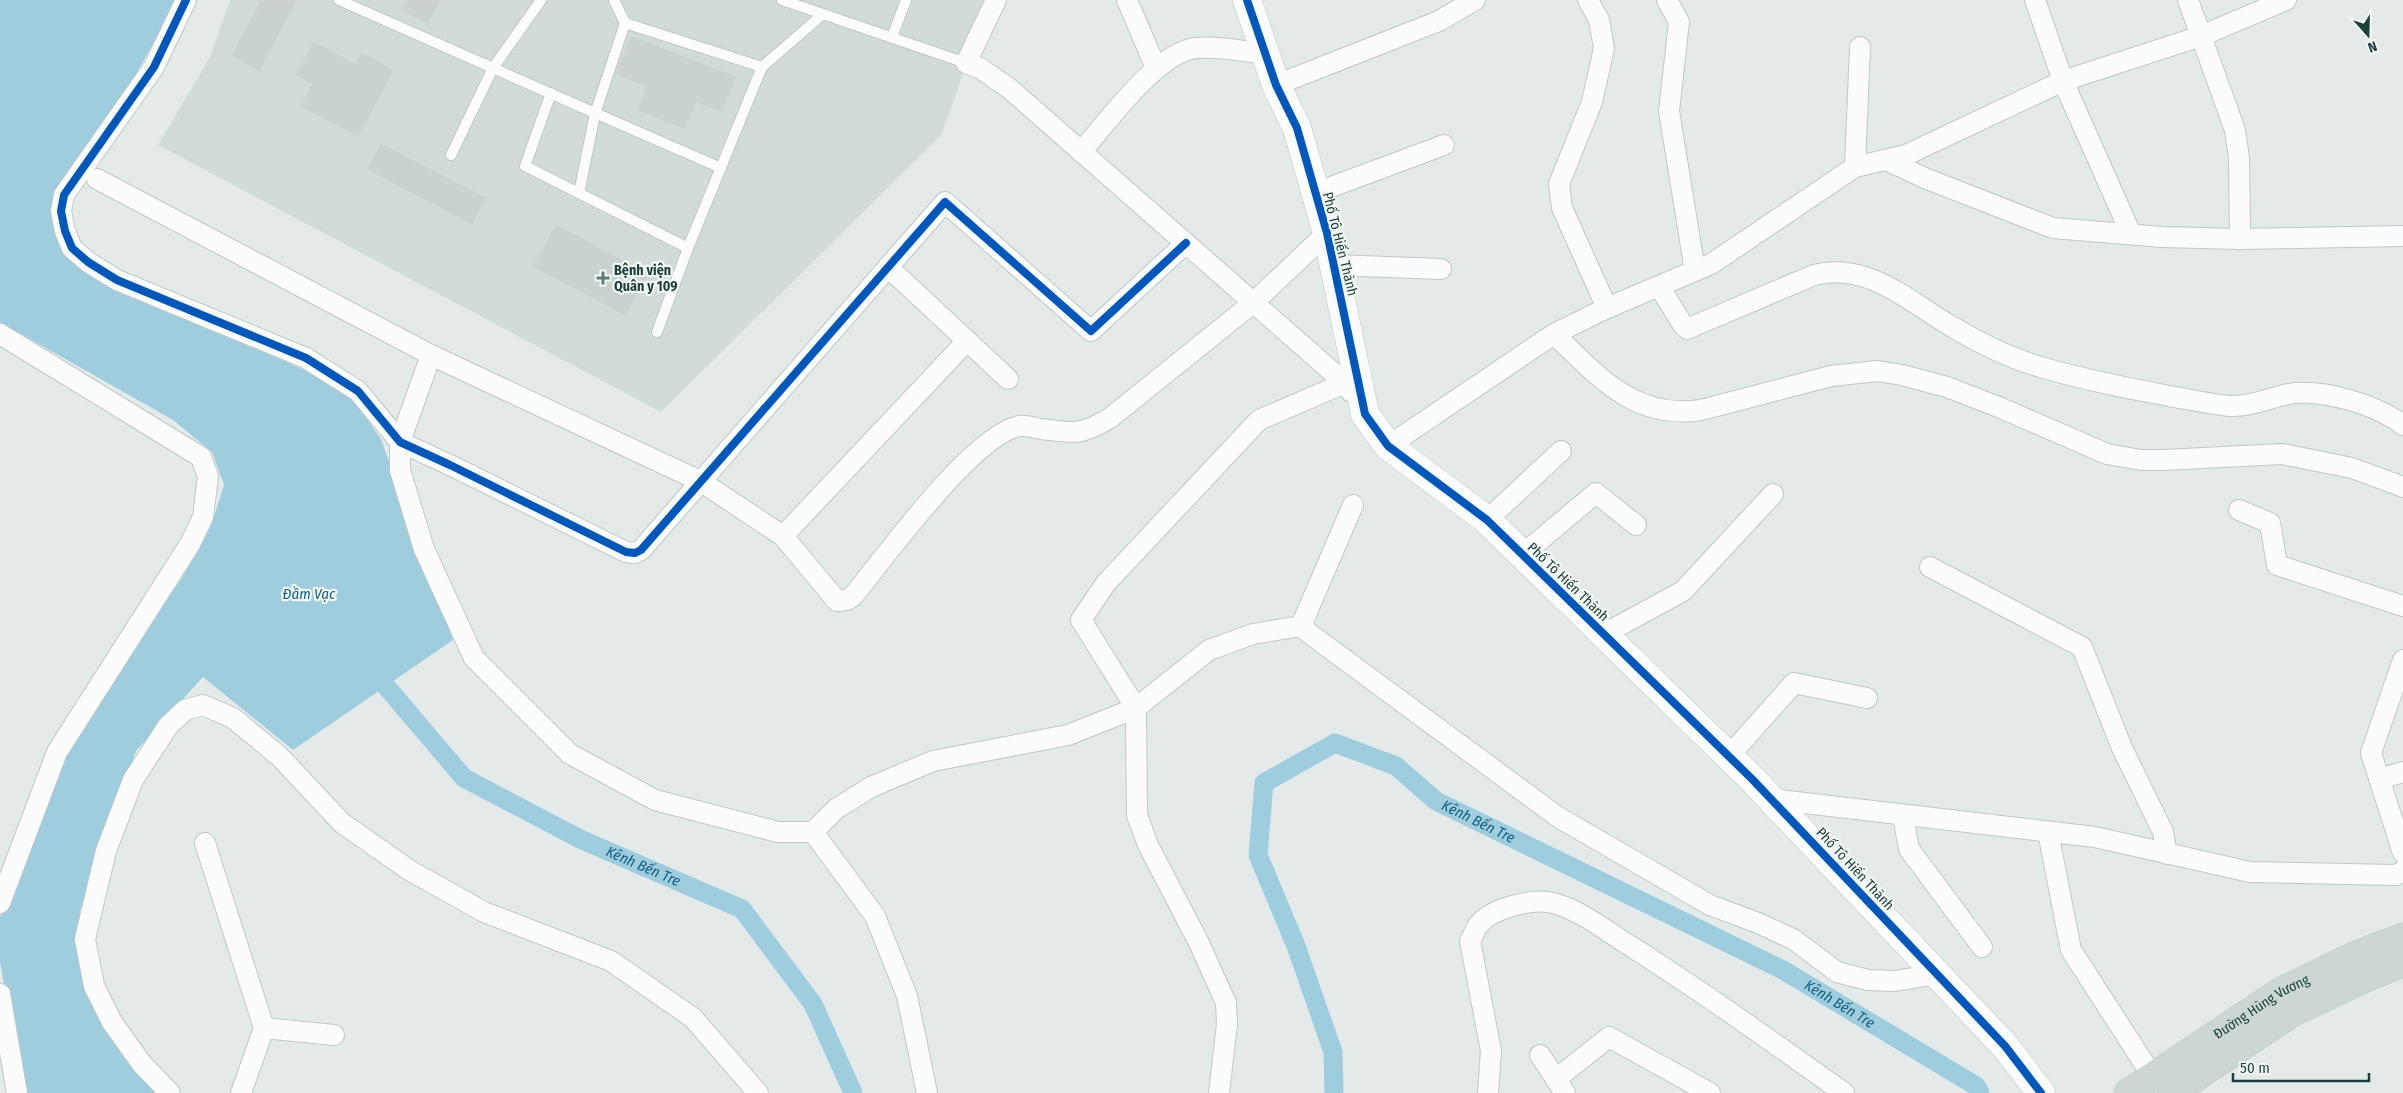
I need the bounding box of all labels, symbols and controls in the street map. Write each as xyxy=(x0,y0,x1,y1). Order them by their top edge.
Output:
north arrow xyxy=(2343,10,2393,60)
text: N xyxy=(2365,37,2379,56)
street label: Phố Tô Hiến Thành xyxy=(1319,190,1362,298)
place label: Bệnh viện Quân y 109 xyxy=(614,262,678,295)
marker: Bệnh viện Quân y 109 xyxy=(596,271,610,285)
street label: Phố Tô Hiến Thành xyxy=(1524,538,1613,625)
water label: Đầm Vạc xyxy=(283,585,336,603)
water label: Kênh Bến Tre xyxy=(1439,796,1518,847)
street label: Phố Tô Hiến Thành xyxy=(1812,824,1898,914)
water label: Kênh Bến Tre xyxy=(603,842,683,890)
street label: Đường Hùng Vương xyxy=(2210,970,2312,1042)
water label: Kênh Bến Tre xyxy=(1801,976,1878,1032)
scale bar xyxy=(2233,1050,2369,1082)
text: 50 m xyxy=(2240,1059,2270,1077)

